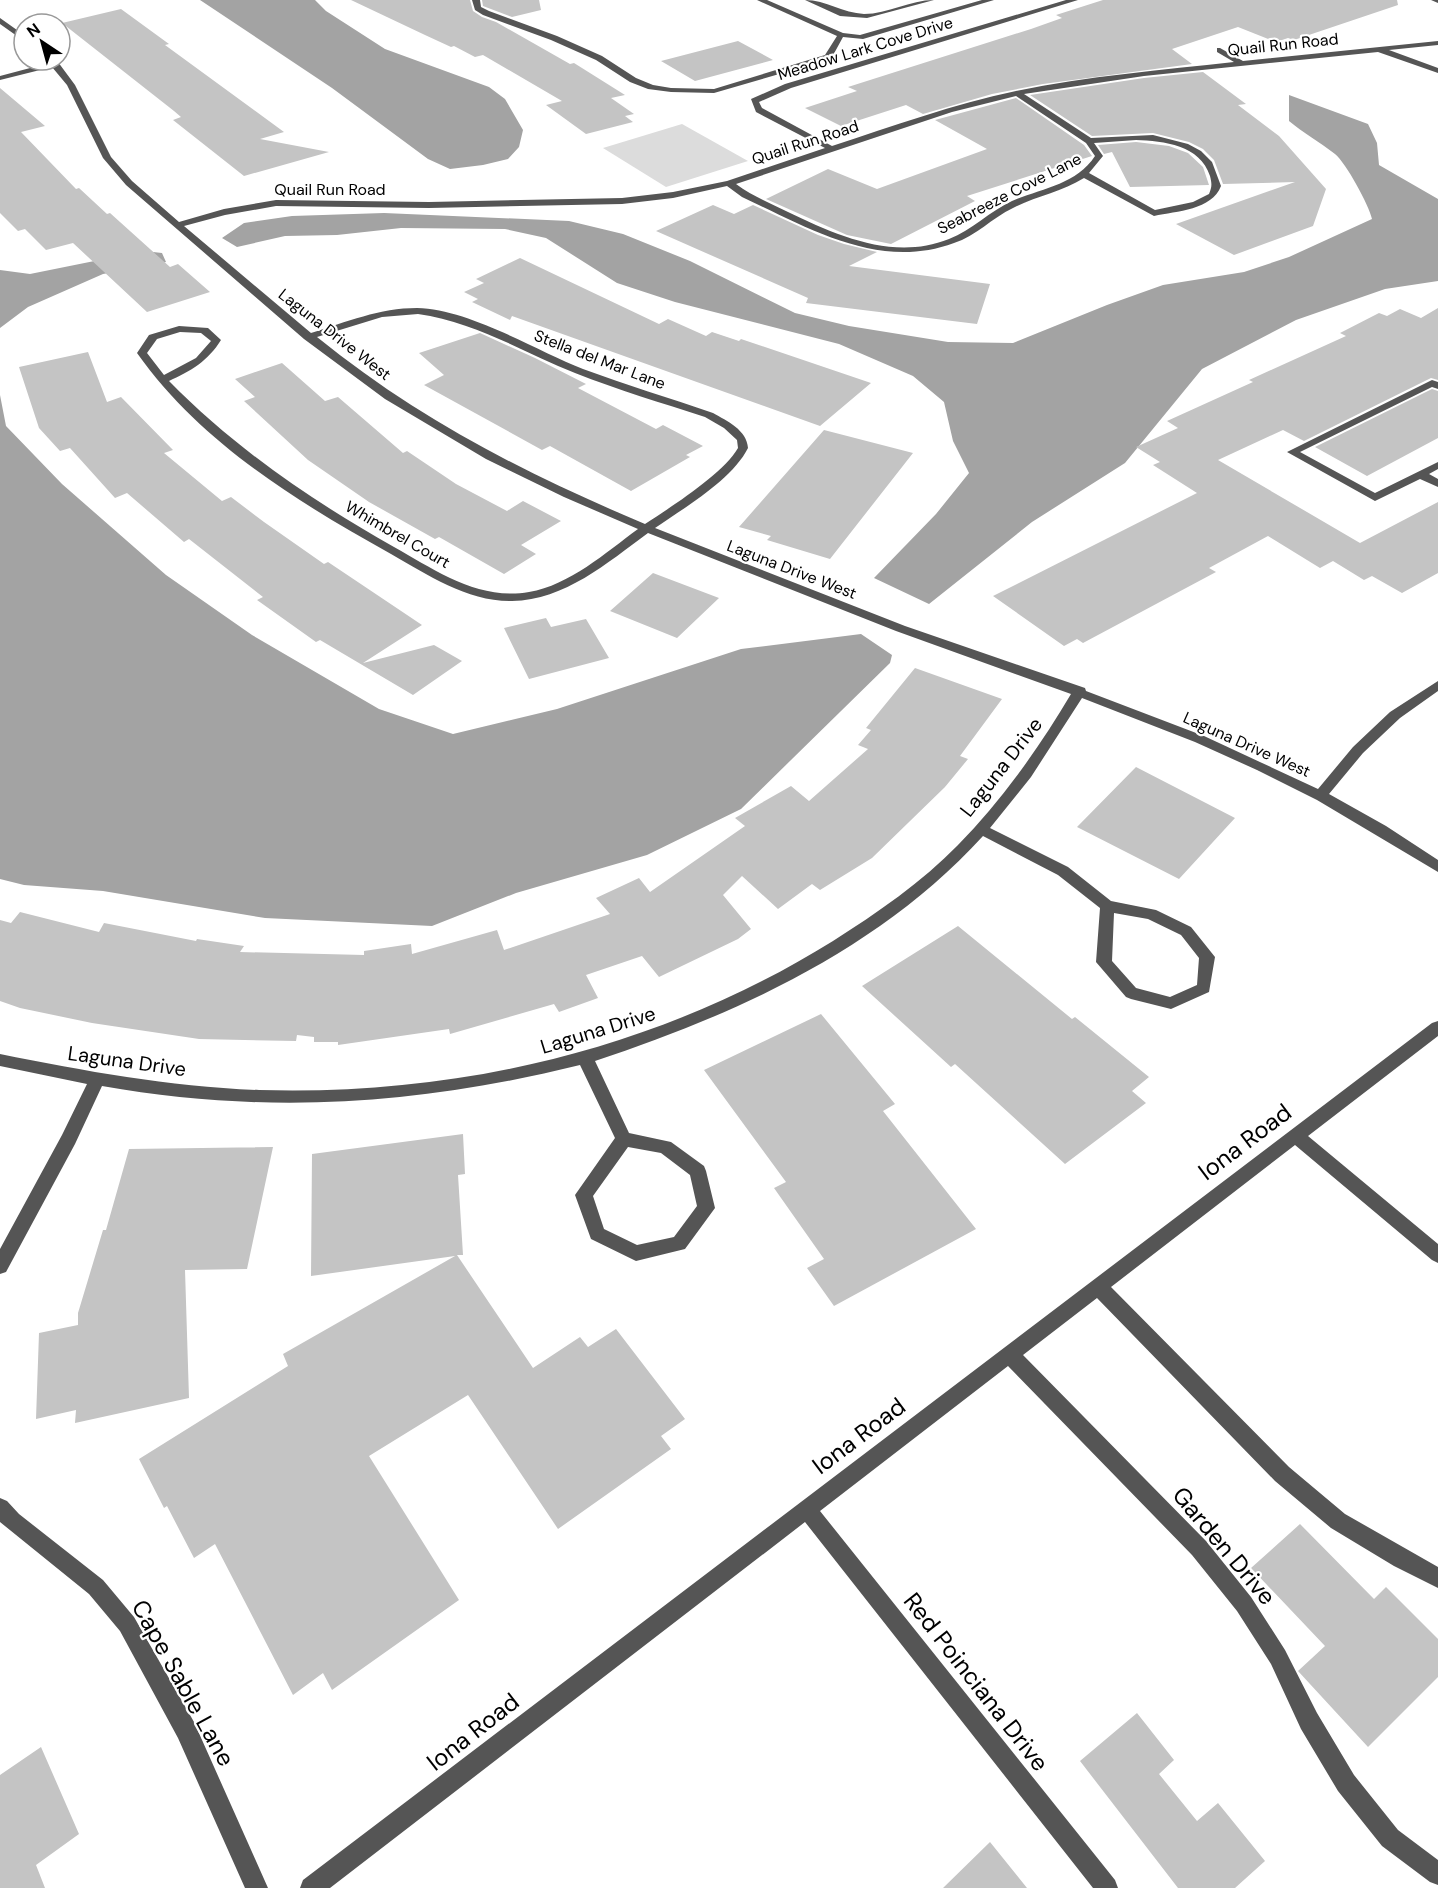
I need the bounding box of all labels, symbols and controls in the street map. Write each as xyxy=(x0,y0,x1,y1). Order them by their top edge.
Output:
north arrow xyxy=(12,12,72,72)
street label: Meadow Lark Cove Drive xyxy=(775,12,955,85)
text: N xyxy=(23,18,44,42)
street label: Quail Run Road xyxy=(1227,28,1339,61)
street label: Quail Run Road xyxy=(749,115,861,170)
street label: Seabreeze Cove Lane xyxy=(934,148,1085,239)
street label: Quail Run Road xyxy=(274,179,386,200)
street label: Laguna Drive West xyxy=(274,284,395,385)
street label: Stella del Mar Lane xyxy=(531,325,669,394)
street label: Whimbrel Court xyxy=(342,496,454,573)
street label: Laguna Drive West xyxy=(724,535,860,604)
street label: Laguna Drive West xyxy=(1180,707,1314,782)
street label: Laguna Drive xyxy=(954,712,1048,822)
street label: Laguna Drive xyxy=(537,1000,659,1060)
street label: Laguna Drive xyxy=(66,1040,188,1082)
street label: Iona Road xyxy=(1192,1096,1298,1187)
street label: Iona Road xyxy=(806,1390,912,1481)
street label: Garden Drive xyxy=(1166,1480,1283,1611)
street label: Red Poinciana Drive xyxy=(897,1586,1056,1777)
street label: Cape Sable Lane xyxy=(125,1594,242,1772)
street label: Iona Road xyxy=(420,1686,525,1777)

